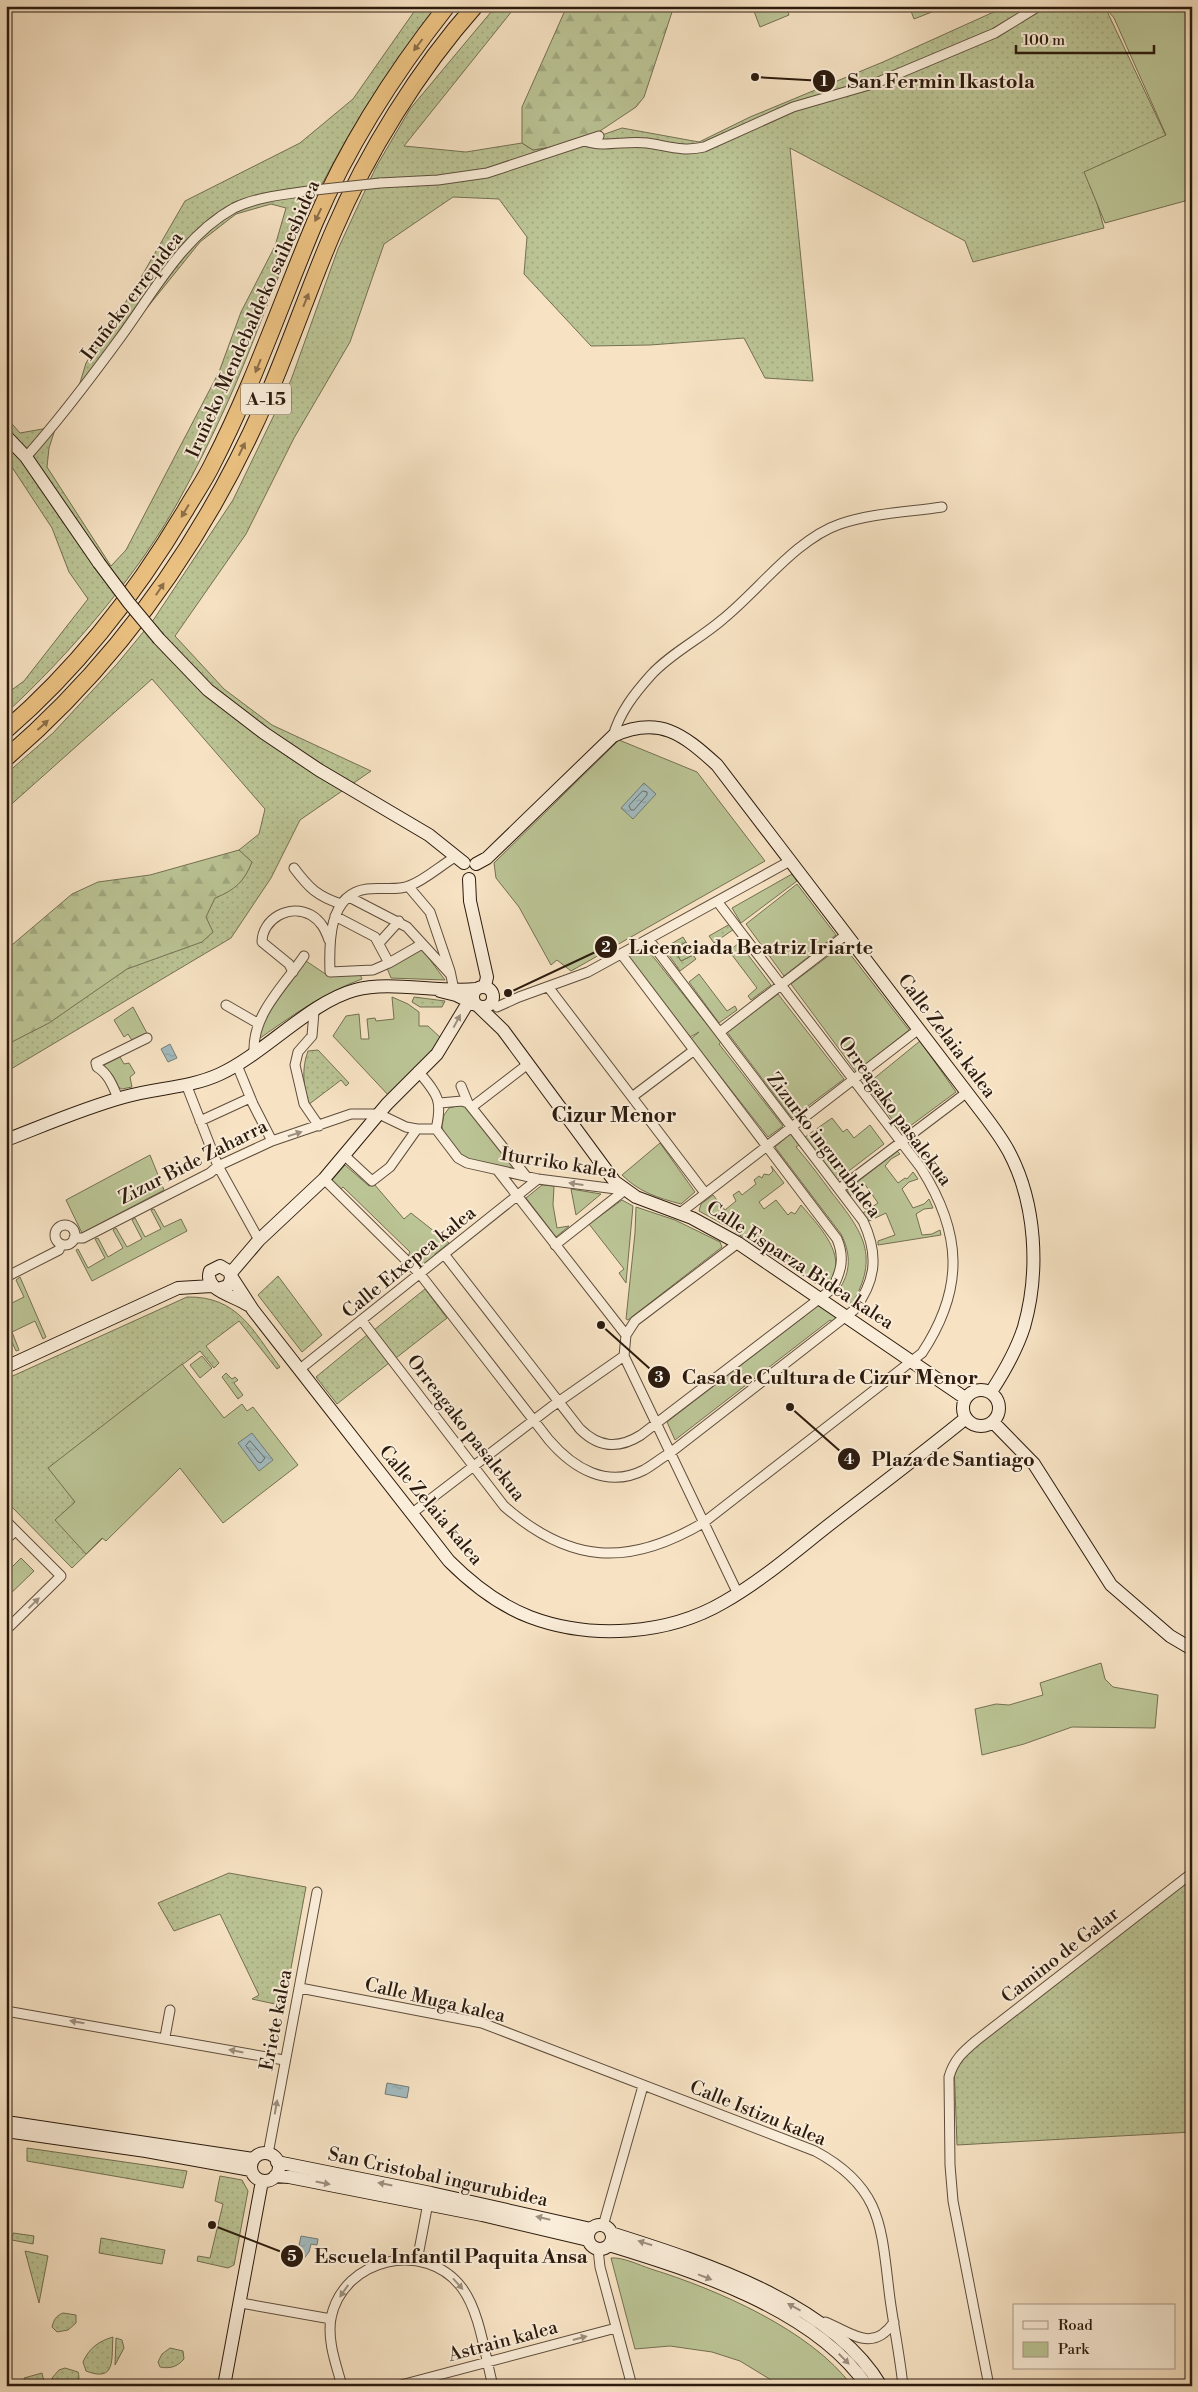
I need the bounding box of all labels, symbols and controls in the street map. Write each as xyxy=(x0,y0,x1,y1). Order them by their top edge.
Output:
scale bar xyxy=(1016,22,1153,54)
text: 100 m xyxy=(1023,31,1065,50)
one-way arrow xyxy=(412,38,423,51)
callout: San Fermin Ikastola xyxy=(812,63,1044,98)
text: San Fermin Ikastola xyxy=(847,70,1035,95)
text: 1 xyxy=(820,72,828,91)
street label: Iruñeko Mendebaldeko saihesbidea xyxy=(181,176,325,462)
one-way arrow xyxy=(314,208,322,223)
street label: Iruñeko errepidea xyxy=(76,227,188,365)
one-way arrow xyxy=(302,292,310,307)
one-way arrow xyxy=(254,359,261,374)
road number: A-15 xyxy=(241,384,291,414)
one-way arrow xyxy=(238,442,246,456)
one-way arrow xyxy=(180,505,189,518)
one-way arrow xyxy=(155,582,165,596)
one-way arrow xyxy=(36,719,48,731)
callout: Licenciada Beatriz Iriarte xyxy=(594,930,883,965)
text: Licenciada Beatriz Iriarte xyxy=(629,936,874,961)
text: 2 xyxy=(601,938,611,957)
street label: Calle Zelaia kalea xyxy=(892,969,1002,1103)
one-way arrow xyxy=(453,1013,461,1028)
street label: Orreagako pasalekua xyxy=(833,1031,958,1191)
street label: Zizurko ingurubidea xyxy=(762,1068,887,1223)
district label: Cizur Menor xyxy=(551,1103,677,1129)
street label: Zizur Bide Zaharra xyxy=(115,1114,272,1210)
one-way arrow xyxy=(288,1129,303,1137)
street label: Iturriko kalea xyxy=(499,1142,619,1184)
one-way arrow xyxy=(568,1180,584,1188)
street label: Calle Esparza Bidea kalea xyxy=(702,1195,899,1335)
street label: Calle Etxepea kalea xyxy=(337,1200,481,1323)
street label: Orreagako pasalekua xyxy=(401,1350,531,1506)
callout: Casa de Cultura de Cizur Menor xyxy=(647,1359,988,1394)
text: Casa de Cultura de Cizur Menor xyxy=(682,1366,978,1391)
text: 3 xyxy=(654,1368,664,1387)
street label: Calle Zelaia kalea xyxy=(374,1440,488,1570)
callout: Plaza de Santiago xyxy=(836,1441,1045,1476)
text: Plaza de Santiago xyxy=(871,1448,1035,1473)
text: 4 xyxy=(844,1450,854,1469)
one-way arrow xyxy=(27,1597,39,1609)
street label: Camino de Galar xyxy=(996,1902,1124,2008)
street label: Eriete kalea xyxy=(254,1967,298,2073)
street label: Calle Muga kalea xyxy=(362,1972,508,2028)
one-way arrow xyxy=(68,2017,84,2025)
one-way arrow xyxy=(228,2047,244,2055)
street label: Calle Istizu kalea xyxy=(686,2075,830,2151)
one-way arrow xyxy=(272,2099,280,2115)
street label: San Cristobal ingurubidea xyxy=(326,2142,551,2212)
one-way arrow xyxy=(376,2179,392,2187)
one-way arrow xyxy=(316,2180,332,2188)
one-way arrow xyxy=(535,2214,551,2222)
callout: Escuela Infantil Paquita Ansa xyxy=(279,2238,597,2273)
one-way arrow xyxy=(637,2239,652,2247)
text: Escuela Infantil Paquita Ansa xyxy=(314,2245,588,2270)
text: 5 xyxy=(287,2247,297,2266)
one-way arrow xyxy=(698,2273,713,2281)
one-way arrow xyxy=(452,2278,464,2290)
one-way arrow xyxy=(339,2284,349,2298)
one-way arrow xyxy=(787,2303,800,2312)
legend xyxy=(1013,2304,1176,2370)
street label: Astrain kalea xyxy=(445,2315,561,2367)
text: Road xyxy=(1058,2316,1093,2335)
one-way arrow xyxy=(572,2334,587,2342)
text: Park xyxy=(1058,2340,1090,2359)
one-way arrow xyxy=(838,2352,850,2364)

